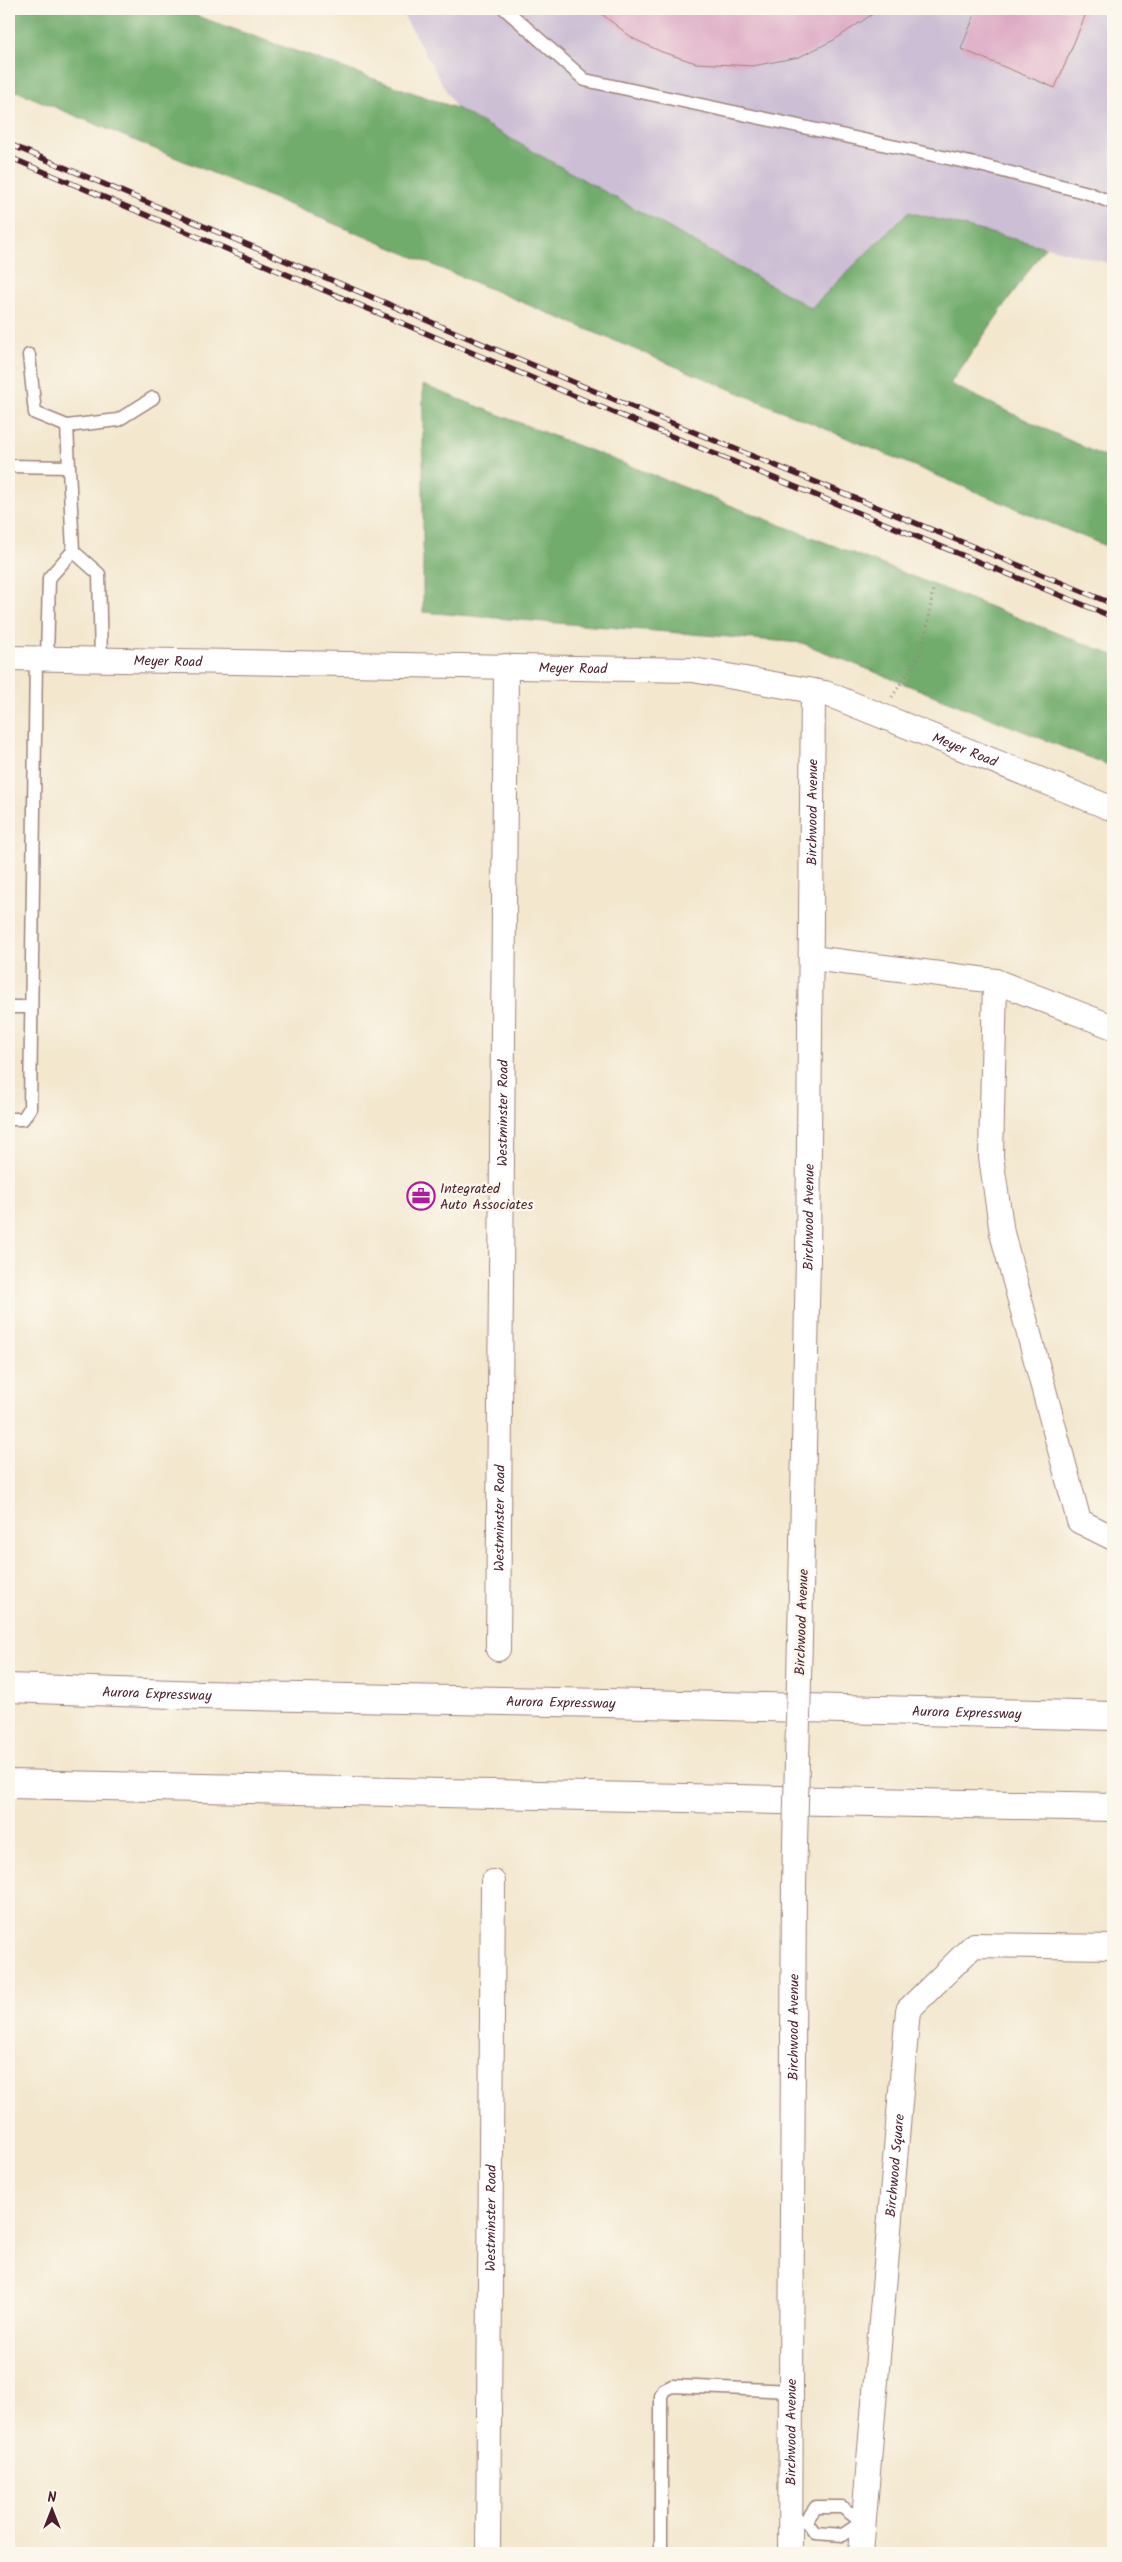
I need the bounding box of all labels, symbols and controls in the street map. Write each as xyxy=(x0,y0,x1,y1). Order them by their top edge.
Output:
street label: Meyer Road xyxy=(133,650,203,673)
street label: Meyer Road xyxy=(538,657,608,681)
street label: Meyer Road xyxy=(929,727,1001,774)
street label: Birchwood Avenue xyxy=(801,758,824,866)
street label: Westminster Road xyxy=(492,1059,515,1166)
street label: Birchwood Avenue xyxy=(798,1163,821,1271)
place label: Integrated Auto Associates xyxy=(440,1178,533,1216)
office icon: Integrated Auto Associates xyxy=(406,1181,436,1211)
street label: Westminster Road xyxy=(489,1464,512,1571)
street label: Birchwood Avenue xyxy=(789,1568,815,1676)
street label: Aurora Expressway xyxy=(102,1681,212,1707)
street label: Aurora Expressway xyxy=(506,1691,616,1715)
street label: Aurora Expressway xyxy=(912,1701,1022,1726)
street label: Birchwood Avenue xyxy=(783,1973,805,2080)
street label: Birchwood Square xyxy=(880,2112,911,2218)
street label: Westminster Road xyxy=(480,2164,503,2271)
street label: Birchwood Avenue xyxy=(780,2378,803,2485)
north arrow xyxy=(28,2484,78,2534)
text: N xyxy=(48,2487,57,2509)

